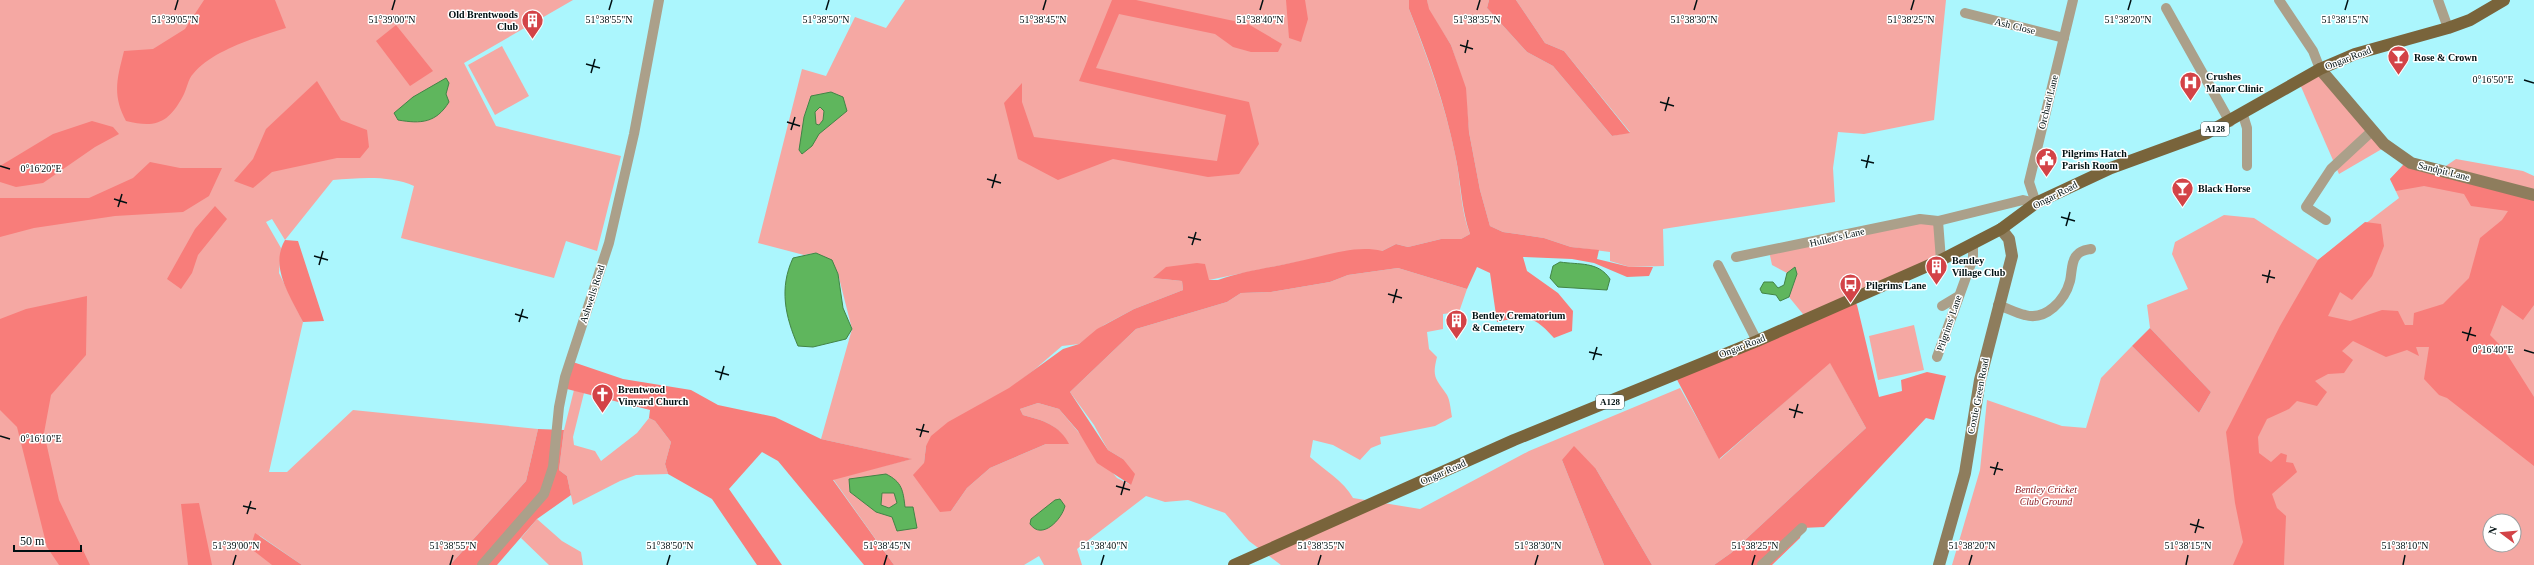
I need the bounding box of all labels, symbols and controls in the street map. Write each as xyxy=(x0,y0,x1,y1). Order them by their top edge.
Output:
building icon: Old Brentwoods Club xyxy=(520,7,546,40)
place label: Old Brentwoods Club xyxy=(448,9,518,32)
text: 51°39'05"N xyxy=(151,14,199,25)
text: 51°39'00"N xyxy=(368,14,416,25)
text: 51°38'55"N xyxy=(585,14,633,25)
text: 51°38'50"N xyxy=(802,14,850,25)
text: 51°38'45"N xyxy=(1019,14,1067,25)
text: 51°38'40"N xyxy=(1236,14,1284,25)
text: 51°38'35"N xyxy=(1453,14,1501,25)
text: 51°38'30"N xyxy=(1670,14,1718,25)
text: 51°38'25"N xyxy=(1887,14,1935,25)
text: 51°38'20"N xyxy=(2104,14,2152,25)
text: 51°38'15"N xyxy=(2321,14,2369,25)
street label: Ash Close xyxy=(1994,16,2037,36)
street label: Ongar Road xyxy=(2323,44,2373,72)
bar icon: Rose & Crown xyxy=(2385,44,2411,77)
place label: Rose & Crown xyxy=(2414,52,2478,63)
hospital icon: Crushes Manor Clinic xyxy=(2177,69,2203,102)
place label: Crushes Manor Clinic xyxy=(2206,71,2264,94)
street label: Orchard Lane xyxy=(2036,73,2060,130)
text: 0°16'50"E xyxy=(2473,74,2514,85)
road number: A128 xyxy=(2201,122,2229,136)
public building icon: Pilgrims Hatch Parish Room xyxy=(2033,146,2059,179)
place label: Pilgrims Hatch Parish Room xyxy=(2062,148,2127,171)
street label: Sandpit Lane xyxy=(2417,159,2472,183)
text: 0°16'20"E xyxy=(21,163,62,174)
bar icon: Black Horse xyxy=(2170,175,2196,208)
street label: Ongar Road xyxy=(2031,179,2079,211)
place label: Black Horse xyxy=(2198,183,2251,194)
street label: Hullett's Lane xyxy=(1809,225,1866,249)
building icon: Bentley Village Club xyxy=(1923,253,1949,286)
place label: Bentley Village Club xyxy=(1952,255,2006,278)
street label: Ashwells Road xyxy=(577,263,607,325)
bus stop icon: Pilgrims Lane xyxy=(1838,272,1864,305)
place label: Pilgrims Lane xyxy=(1866,280,1927,291)
street label: Pilgrims' Lane xyxy=(1934,293,1964,352)
building icon: Bentley Crematorium & Cemetery xyxy=(1443,308,1469,341)
place label: Bentley Crematorium & Cemetery xyxy=(1472,310,1566,333)
street label: Ongar Road xyxy=(1717,332,1767,360)
text: 0°16'40"E xyxy=(2473,344,2514,355)
street label: Coxtie Green Road xyxy=(1965,357,1991,435)
church icon: Brentwood Vinyard Church xyxy=(590,382,616,415)
place label: Brentwood Vinyard Church xyxy=(618,384,689,407)
road number: A128 xyxy=(1596,395,1624,409)
text: 0°16'10"E xyxy=(21,433,62,444)
street label: Ongar Road xyxy=(1419,457,1467,487)
park label: Bentley Cricket Club Ground xyxy=(2015,484,2077,507)
north arrow xyxy=(2482,513,2522,553)
text: N xyxy=(2486,525,2499,536)
scale bar xyxy=(14,527,81,553)
text: 50 m xyxy=(20,534,45,548)
text: 51°39'00"N xyxy=(212,540,260,551)
text: 51°38'55"N xyxy=(429,540,477,551)
text: 51°38'50"N xyxy=(646,540,694,551)
text: 51°38'45"N xyxy=(863,540,911,551)
text: 51°38'40"N xyxy=(1080,540,1128,551)
text: 51°38'35"N xyxy=(1297,540,1345,551)
text: 51°38'30"N xyxy=(1514,540,1562,551)
text: 51°38'25"N xyxy=(1731,540,1779,551)
text: 51°38'20"N xyxy=(1948,540,1996,551)
text: 51°38'15"N xyxy=(2164,540,2212,551)
text: 51°38'10"N xyxy=(2381,540,2429,551)

